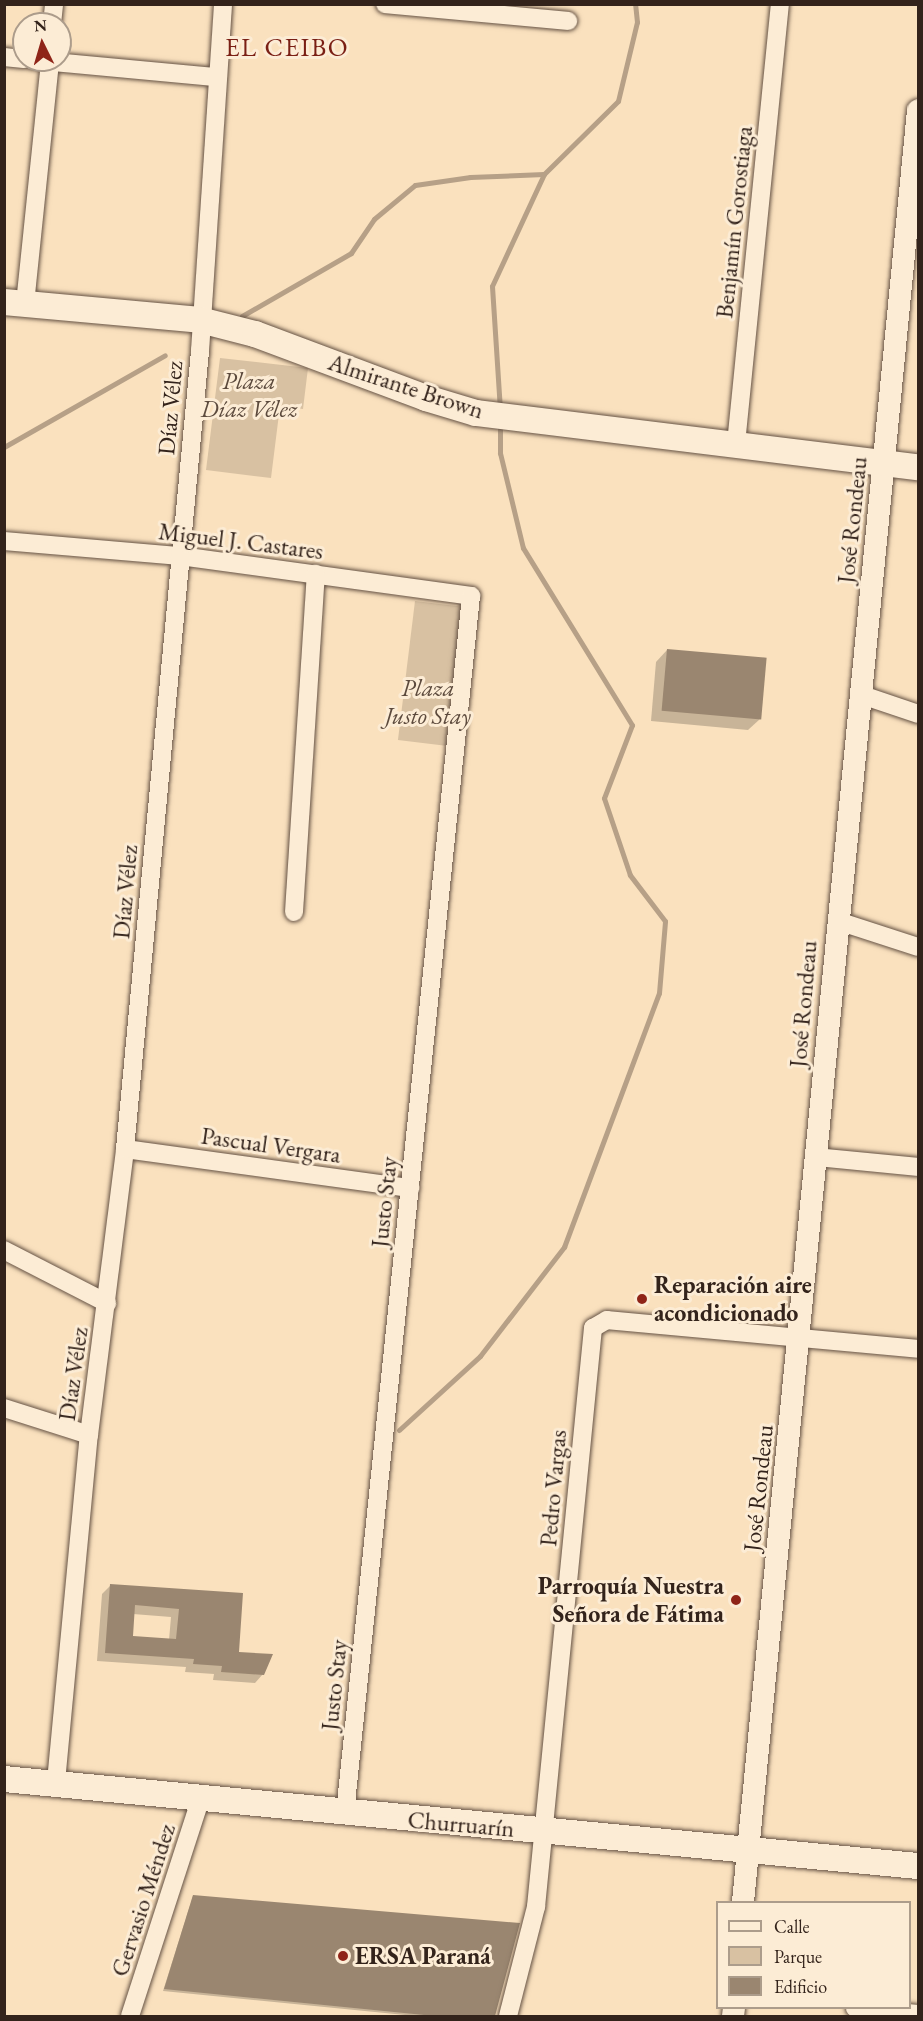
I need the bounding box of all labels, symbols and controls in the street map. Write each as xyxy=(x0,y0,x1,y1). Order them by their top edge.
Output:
north arrow xyxy=(12,12,72,72)
text: N xyxy=(33,15,48,37)
district label: EL CEIBO xyxy=(225,32,349,64)
street label: Benjamín Gorostiaga xyxy=(710,124,758,320)
street label: Almirante Brown xyxy=(325,347,487,425)
street label: Díaz Vélez xyxy=(152,360,188,456)
park label: Plaza Díaz Vélez xyxy=(200,367,298,423)
street label: José Rondeau xyxy=(831,455,873,585)
street label: Miguel J. Castares xyxy=(157,517,325,565)
park label: Plaza Justo Stay xyxy=(385,674,471,730)
street label: Díaz Vélez xyxy=(107,844,143,940)
street label: José Rondeau xyxy=(783,939,823,1069)
street label: Pascual Vergara xyxy=(199,1121,343,1169)
street label: Justo Stay xyxy=(365,1155,403,1249)
place label: Reparación aire acondicionado xyxy=(654,1271,812,1327)
marker: Reparación aire acondicionado xyxy=(635,1292,649,1306)
street label: Díaz Vélez xyxy=(52,1325,94,1423)
street label: José Rondeau xyxy=(737,1423,779,1553)
street label: Pedro Vargas xyxy=(534,1428,572,1548)
place label: Parroquía Nuestra Señora de Fátima xyxy=(538,1572,724,1628)
marker: Parroquía Nuestra Señora de Fátima xyxy=(729,1593,743,1607)
street label: Justo Stay xyxy=(315,1638,353,1732)
street label: Churruarín xyxy=(407,1805,515,1843)
street label: Gervasio Méndez xyxy=(105,1820,181,1980)
legend xyxy=(716,1901,911,2009)
text: Calle xyxy=(774,1915,810,1938)
place label: ERSA Paraná xyxy=(355,1942,491,1970)
text: Parque xyxy=(774,1945,822,1968)
marker: ERSA Paraná xyxy=(336,1949,350,1963)
text: Edificio xyxy=(774,1975,827,1998)

